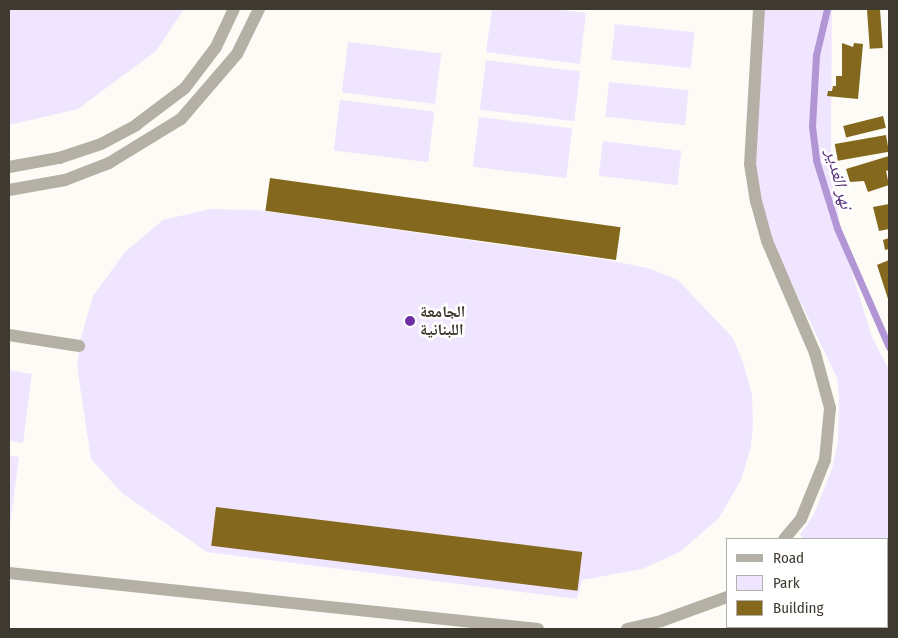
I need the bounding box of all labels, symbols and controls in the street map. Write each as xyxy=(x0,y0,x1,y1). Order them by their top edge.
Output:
water label: نهر الغدير xyxy=(821,147,857,211)
place label: الجامعة اللبنانية xyxy=(420,302,465,340)
marker: الجامعة اللبنانية xyxy=(404,315,416,327)
legend xyxy=(726,538,888,628)
text: Road xyxy=(773,549,804,567)
text: Park xyxy=(773,574,800,592)
text: Building xyxy=(773,599,824,617)

